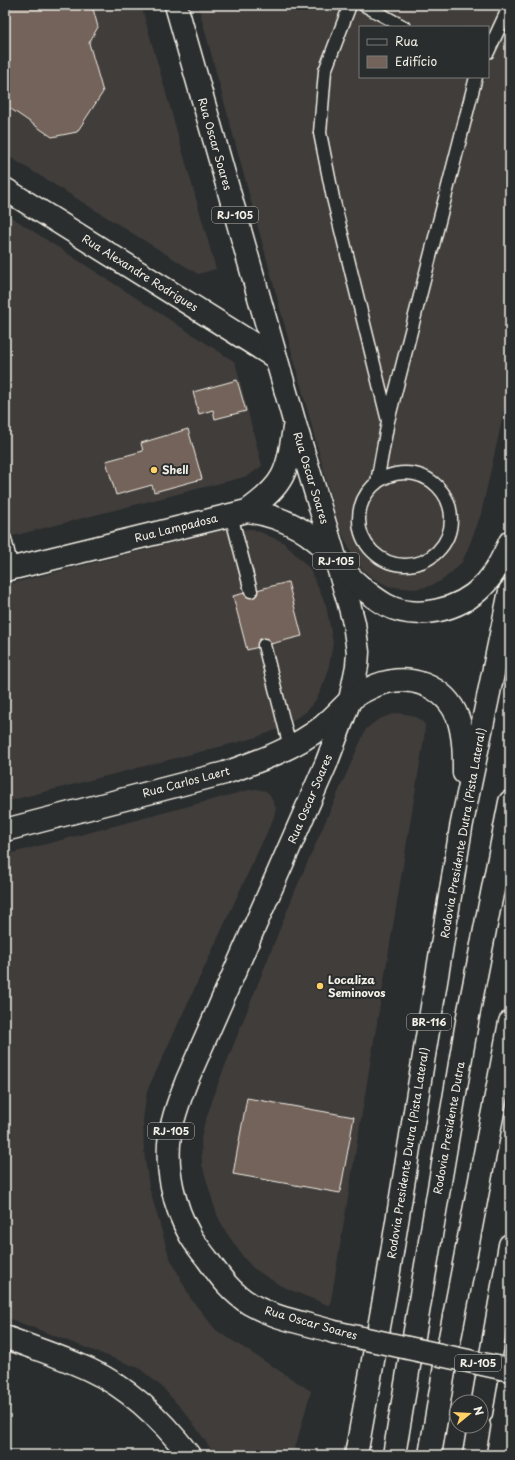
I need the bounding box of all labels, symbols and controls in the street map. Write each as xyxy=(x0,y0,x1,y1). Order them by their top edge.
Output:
legend xyxy=(359,26,489,78)
text: Rua xyxy=(395,32,419,50)
text: Edifício xyxy=(395,52,437,70)
street label: Rua Oscar Soares xyxy=(194,96,237,192)
road number: RJ-105 xyxy=(212,207,258,223)
street label: Rua Alexandre Rodrigues xyxy=(79,230,202,315)
street label: Rua Oscar Soares xyxy=(289,430,334,526)
place label: Shell xyxy=(162,461,188,478)
marker: Shell xyxy=(149,465,159,475)
street label: Rua Lampadosa xyxy=(133,509,219,546)
road number: RJ-105 xyxy=(313,553,359,569)
street label: Rodovia Presidente Dutra (Pista Lateral) xyxy=(436,726,489,940)
street label: Rua Oscar Soares xyxy=(283,752,336,846)
street label: Rua Carlos Laert xyxy=(140,762,232,801)
place label: Localiza Seminovos xyxy=(328,971,385,1001)
marker: Localiza Seminovos xyxy=(315,981,325,991)
road number: BR-116 xyxy=(407,1014,451,1030)
street label: Rodovia Presidente Dutra (Pista Lateral) xyxy=(382,1046,433,1260)
street label: Rodovia Presidente Dutra xyxy=(428,1060,469,1196)
road number: RJ-105 xyxy=(148,1123,194,1139)
street label: Rua Oscar Soares xyxy=(263,1301,359,1344)
road number: RJ-105 xyxy=(455,1355,501,1371)
north arrow xyxy=(449,1394,489,1434)
text: N xyxy=(470,1404,489,1418)

